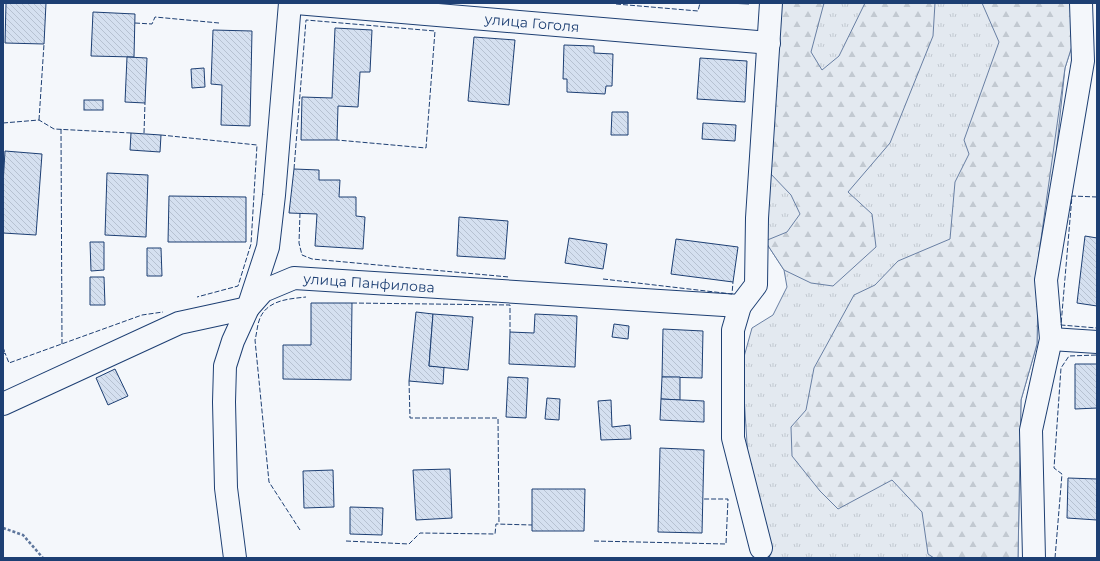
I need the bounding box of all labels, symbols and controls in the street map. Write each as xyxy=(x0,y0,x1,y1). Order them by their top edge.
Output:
street label: улица Гоголя xyxy=(483,10,580,36)
street label: улица Панфилова xyxy=(302,269,435,297)

